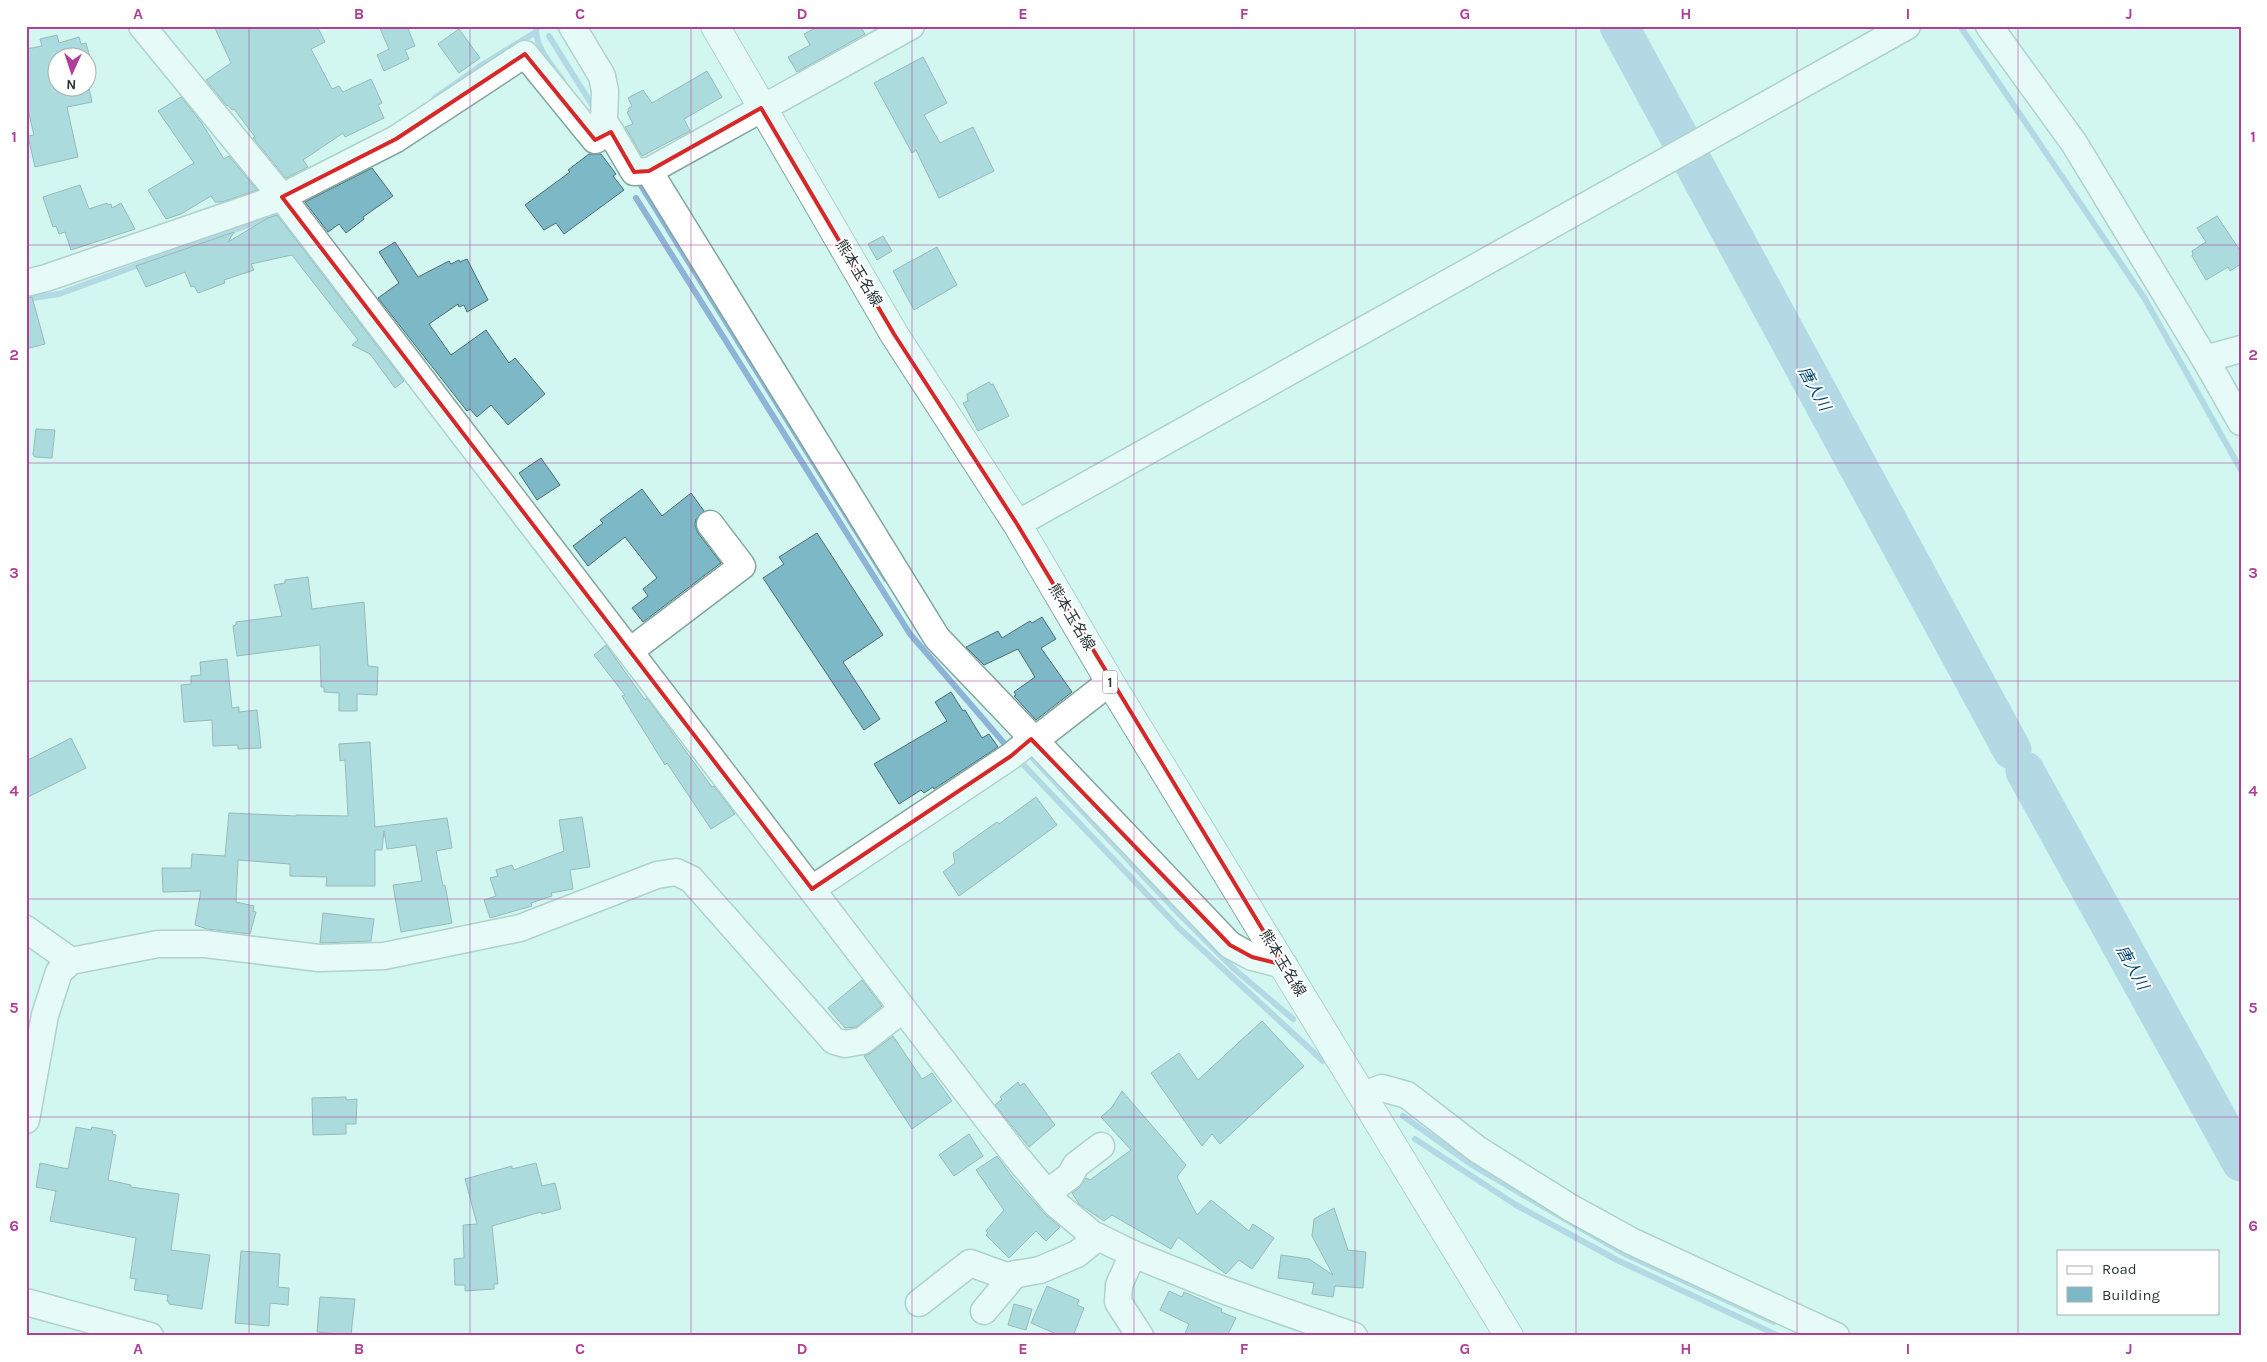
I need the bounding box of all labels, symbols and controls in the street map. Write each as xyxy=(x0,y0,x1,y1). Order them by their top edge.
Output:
text: A xyxy=(133,4,143,23)
text: B xyxy=(354,4,364,23)
text: C xyxy=(575,4,585,23)
text: D xyxy=(797,4,808,23)
text: E xyxy=(1018,4,1028,23)
text: F xyxy=(1240,4,1249,23)
text: G xyxy=(1460,4,1470,23)
text: H xyxy=(1680,4,1692,23)
text: I xyxy=(1906,4,1910,23)
text: J xyxy=(2125,4,2133,23)
north arrow xyxy=(48,48,98,98)
text: N xyxy=(66,76,77,93)
text: 1 xyxy=(11,127,17,146)
text: 1 xyxy=(2250,127,2256,146)
street label: 熊本玉名線 xyxy=(832,236,886,310)
text: 2 xyxy=(9,345,19,364)
text: 2 xyxy=(2248,345,2258,364)
water label: 唐人川 xyxy=(1795,363,1835,416)
text: 3 xyxy=(9,563,19,582)
text: 3 xyxy=(2248,563,2258,582)
street label: 熊本玉名線 xyxy=(1045,580,1099,654)
road number: 1 xyxy=(1102,670,1118,694)
text: 4 xyxy=(9,781,19,800)
text: 4 xyxy=(2248,781,2258,800)
street label: 熊本玉名線 xyxy=(1256,926,1310,1000)
water label: 唐人川 xyxy=(2113,942,2153,995)
text: 5 xyxy=(9,998,19,1017)
text: 5 xyxy=(2248,998,2258,1017)
text: 6 xyxy=(9,1216,19,1235)
text: 6 xyxy=(2248,1216,2258,1235)
legend xyxy=(2057,1250,2220,1314)
text: Road xyxy=(2102,1260,2137,1278)
text: Building xyxy=(2102,1286,2160,1304)
text: A xyxy=(133,1339,143,1358)
text: B xyxy=(354,1339,364,1358)
text: C xyxy=(575,1339,585,1358)
text: D xyxy=(797,1339,808,1358)
text: E xyxy=(1018,1339,1028,1358)
text: F xyxy=(1240,1339,1249,1358)
text: G xyxy=(1460,1339,1470,1358)
text: H xyxy=(1680,1339,1692,1358)
text: I xyxy=(1906,1339,1910,1358)
text: J xyxy=(2125,1339,2133,1358)

